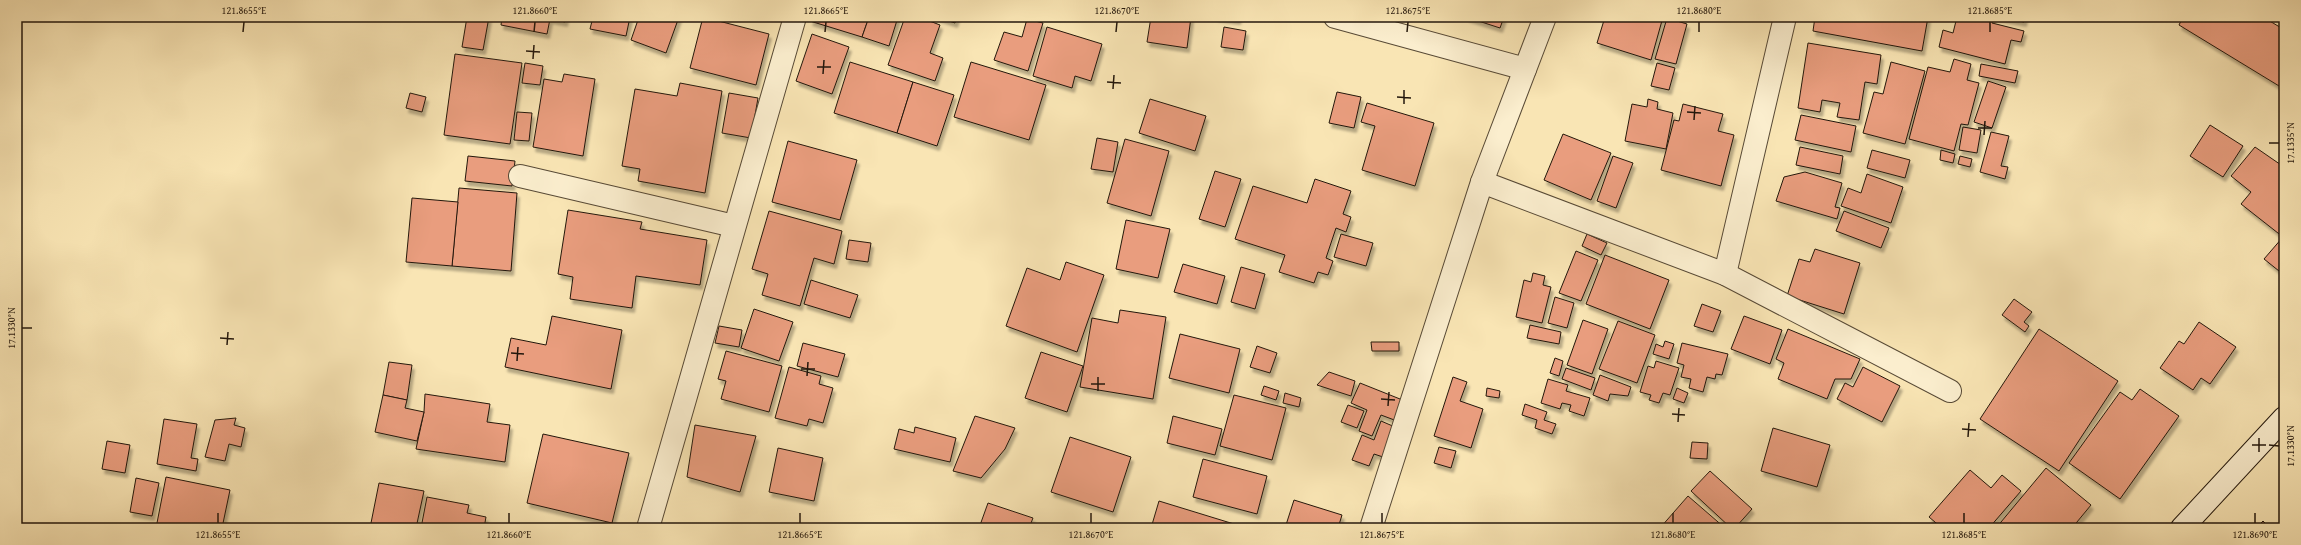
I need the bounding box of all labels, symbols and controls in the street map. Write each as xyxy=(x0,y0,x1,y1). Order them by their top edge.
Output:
text: 121.8655°E xyxy=(222,3,266,18)
text: 121.8660°E xyxy=(513,3,557,18)
text: 121.8665°E xyxy=(804,3,848,18)
text: 121.8670°E xyxy=(1095,3,1139,18)
text: 121.8675°E xyxy=(1386,3,1430,18)
text: 121.8680°E xyxy=(1677,3,1721,18)
text: 121.8685°E xyxy=(1968,3,2012,18)
text: 17.1335°N xyxy=(2283,122,2298,164)
text: 17.1330°N xyxy=(4,307,19,349)
text: 17.1330°N xyxy=(2283,425,2298,467)
text: 121.8655°E xyxy=(196,527,240,542)
text: 121.8660°E xyxy=(487,527,531,542)
text: 121.8665°E xyxy=(778,527,822,542)
text: 121.8670°E xyxy=(1069,527,1113,542)
text: 121.8675°E xyxy=(1360,527,1404,542)
text: 121.8680°E xyxy=(1651,527,1695,542)
text: 121.8685°E xyxy=(1942,527,1986,542)
text: 121.8690°E xyxy=(2233,527,2277,542)

